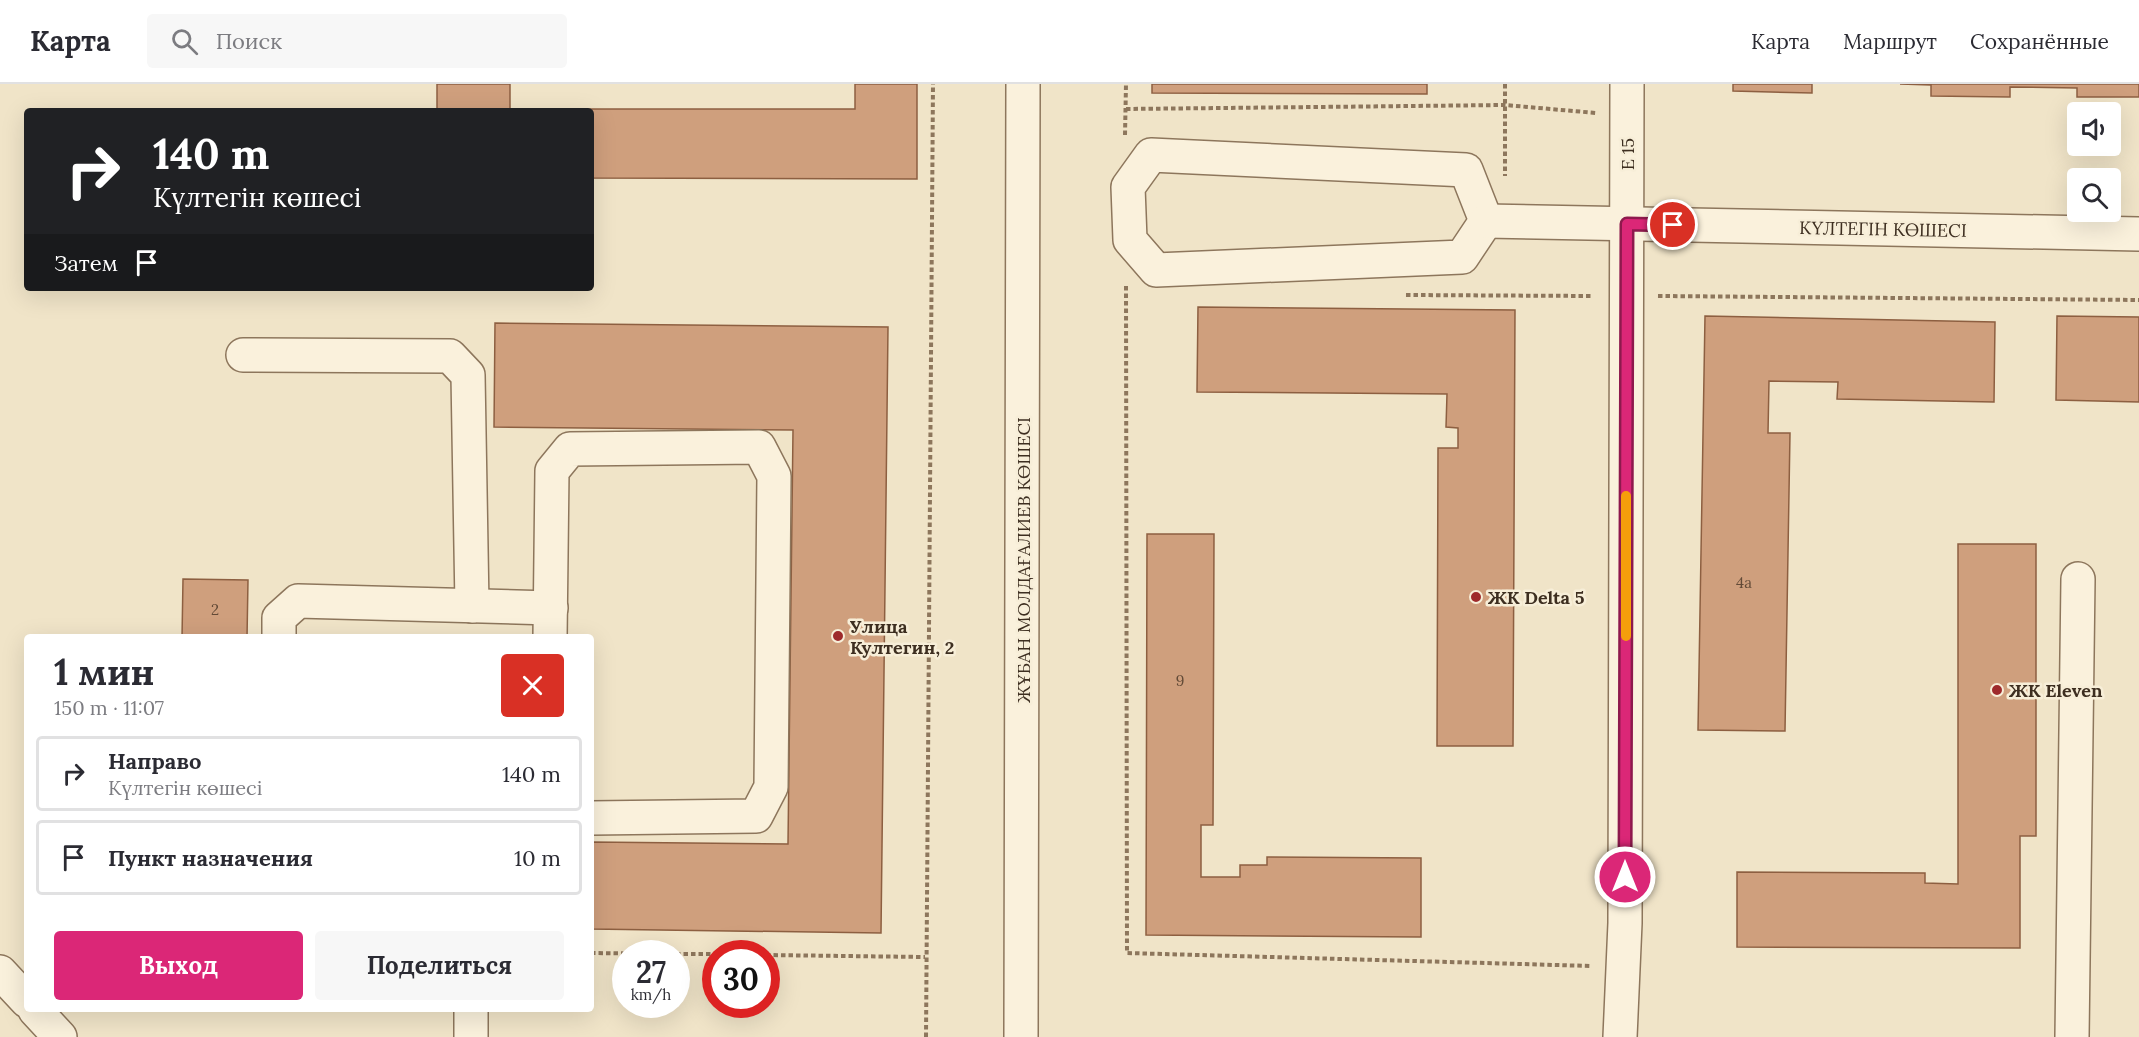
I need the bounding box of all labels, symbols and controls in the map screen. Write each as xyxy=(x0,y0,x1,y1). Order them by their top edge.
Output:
search box xyxy=(147,14,567,68)
text: Карта xyxy=(30,23,111,59)
icon: search xyxy=(168,25,201,58)
text: Поиск xyxy=(216,27,282,55)
text: Карта xyxy=(1751,28,1810,55)
text: Маршрут xyxy=(1843,28,1937,55)
text: Сохранённые xyxy=(1970,28,2109,55)
map controls xyxy=(2067,102,2121,222)
button: sound xyxy=(2067,102,2121,156)
text: 140 m xyxy=(153,127,269,181)
icon: right xyxy=(54,132,132,210)
street label: E 15 xyxy=(1616,138,1639,170)
button: search xyxy=(2067,168,2121,222)
text: Күлтегін көшесі xyxy=(153,180,361,214)
pin xyxy=(1647,199,1698,250)
icon: arrive xyxy=(1656,208,1689,241)
street label: КҮЛТЕГІН КӨШЕСІ xyxy=(1799,216,1967,242)
icon: arrive xyxy=(130,246,163,279)
text: Затем xyxy=(54,249,118,277)
street label: ЖҰБАН МОЛДАҒАЛИЕВ КӨШЕСІ xyxy=(1012,417,1035,703)
house number: 4а xyxy=(1736,573,1752,592)
place label: ЖК Delta 5 xyxy=(1488,586,1585,609)
marker: ЖК Delta 5 xyxy=(1469,590,1483,604)
house number: 2 xyxy=(211,600,219,619)
place label: Улица Култегин, 2 xyxy=(850,615,954,659)
marker: Улица Култегин, 2 xyxy=(831,629,845,643)
text: 1 мин xyxy=(54,649,155,695)
button: close xyxy=(501,654,564,717)
house number: 9 xyxy=(1176,671,1184,690)
place label: ЖК Eleven xyxy=(2009,679,2103,702)
marker: ЖК Eleven xyxy=(1990,683,2004,697)
text: 150 m · 11:07 xyxy=(54,695,164,720)
text: Направо xyxy=(108,747,202,775)
icon: right xyxy=(57,757,90,790)
text: 140 m xyxy=(502,760,561,788)
text: Күлтегін көшесі xyxy=(108,775,262,800)
icon: arrive xyxy=(57,841,90,874)
text: Пункт назначения xyxy=(108,844,313,872)
text: 10 m xyxy=(514,844,561,872)
position arrow xyxy=(1593,845,1657,909)
button: Выход xyxy=(54,931,303,1000)
button: Поделиться xyxy=(315,931,564,1000)
speed limit sign: 30 xyxy=(702,940,780,1018)
text: 27 xyxy=(636,953,666,991)
text: km/h xyxy=(631,985,671,1004)

